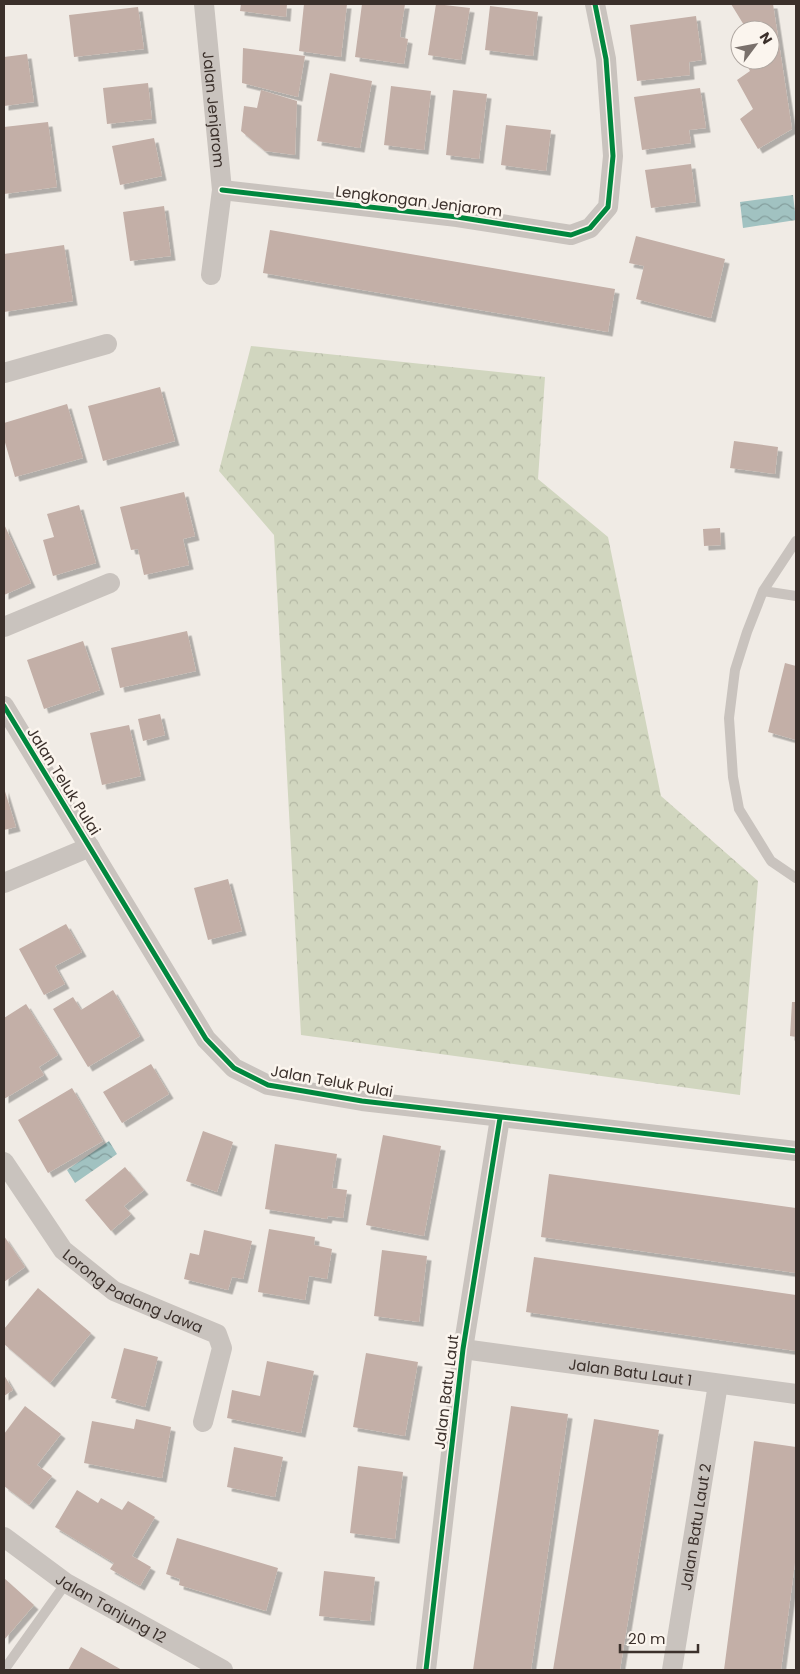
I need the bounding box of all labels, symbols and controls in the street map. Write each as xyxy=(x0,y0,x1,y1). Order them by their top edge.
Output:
north arrow xyxy=(730,20,780,70)
text: N xyxy=(755,28,777,48)
street label: Jalan Jenjarom xyxy=(198,50,230,169)
street label: Lengkongan Jenjarom xyxy=(335,180,503,222)
street label: Jalan Teluk Pulai xyxy=(22,723,106,839)
street label: Jalan Teluk Pulai xyxy=(269,1060,395,1102)
street label: Lorong Padang Jawa xyxy=(59,1244,207,1338)
street label: Jalan Batu Laut xyxy=(429,1333,463,1451)
street label: Jalan Batu Laut 1 xyxy=(567,1353,694,1390)
street label: Jalan Batu Laut 2 xyxy=(674,1462,716,1592)
street label: Jalan Tanjung 12 xyxy=(52,1568,171,1647)
scale bar xyxy=(620,1622,698,1654)
text: 20 m xyxy=(628,1628,666,1649)

